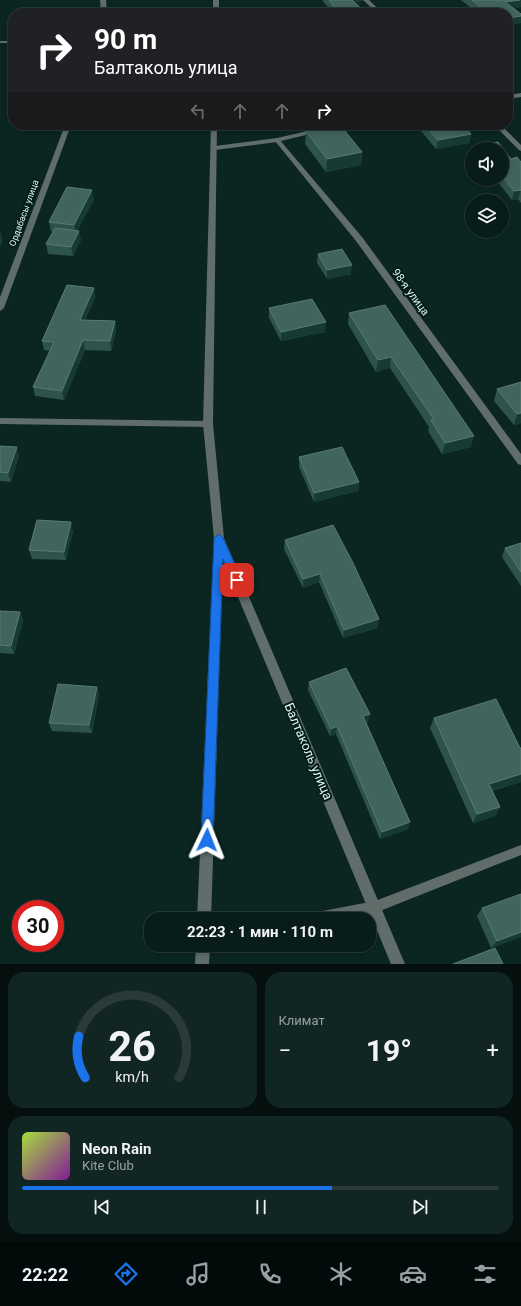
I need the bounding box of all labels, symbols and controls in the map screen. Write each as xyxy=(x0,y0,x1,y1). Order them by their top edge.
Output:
text: 90 m xyxy=(94,23,157,56)
icon: right xyxy=(28,24,80,76)
text: Балтаколь улица xyxy=(94,57,238,78)
icon: left xyxy=(187,100,209,122)
icon: ahead xyxy=(229,100,251,122)
icon: ahead xyxy=(271,100,293,122)
icon: right xyxy=(313,100,335,122)
map controls xyxy=(465,142,509,238)
button: sound xyxy=(465,142,509,186)
street label: Ордабасы улица xyxy=(7,178,41,248)
button: layers xyxy=(465,194,509,238)
street label: 98-я улица xyxy=(389,266,432,318)
pin xyxy=(220,563,254,597)
icon: arrive xyxy=(226,569,248,591)
street label: Балтаколь улица xyxy=(281,701,336,802)
position arrow xyxy=(186,819,228,861)
speed limit sign: 30 xyxy=(12,900,64,952)
text: 22:23 · 1 мин · 110 m xyxy=(187,923,333,941)
text: Климат xyxy=(279,1013,325,1028)
text: 26 xyxy=(108,1022,156,1071)
text: 19° xyxy=(366,1033,412,1068)
text: − xyxy=(279,1038,291,1063)
text: + xyxy=(487,1038,499,1063)
text: km/h xyxy=(115,1069,149,1085)
text: Neon Rain xyxy=(82,1140,151,1158)
text: Kite Club xyxy=(82,1158,134,1173)
icon: previous xyxy=(91,1196,113,1218)
icon: pause xyxy=(250,1196,272,1218)
icon: next xyxy=(409,1196,431,1218)
icon: directions xyxy=(112,1260,140,1288)
icon: music xyxy=(184,1260,212,1288)
icon: phone xyxy=(256,1260,284,1288)
icon: climate xyxy=(327,1260,355,1288)
icon: car xyxy=(399,1260,427,1288)
icon: filters xyxy=(471,1260,499,1288)
text: 22:22 xyxy=(22,1264,68,1285)

